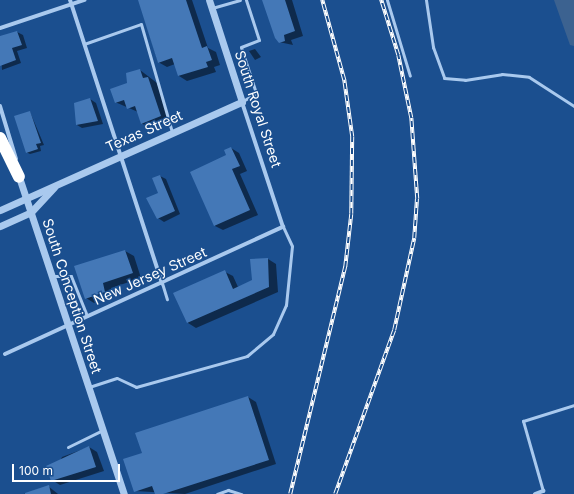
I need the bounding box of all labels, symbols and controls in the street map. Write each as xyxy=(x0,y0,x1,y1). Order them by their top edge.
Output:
street label: South Royal Street xyxy=(231,48,285,170)
street label: Texas Street xyxy=(103,107,185,155)
street label: South Conception Street xyxy=(39,216,105,376)
street label: New Jersey Street xyxy=(91,244,209,308)
scale bar xyxy=(14,456,122,482)
text: 100 m xyxy=(19,463,53,478)

